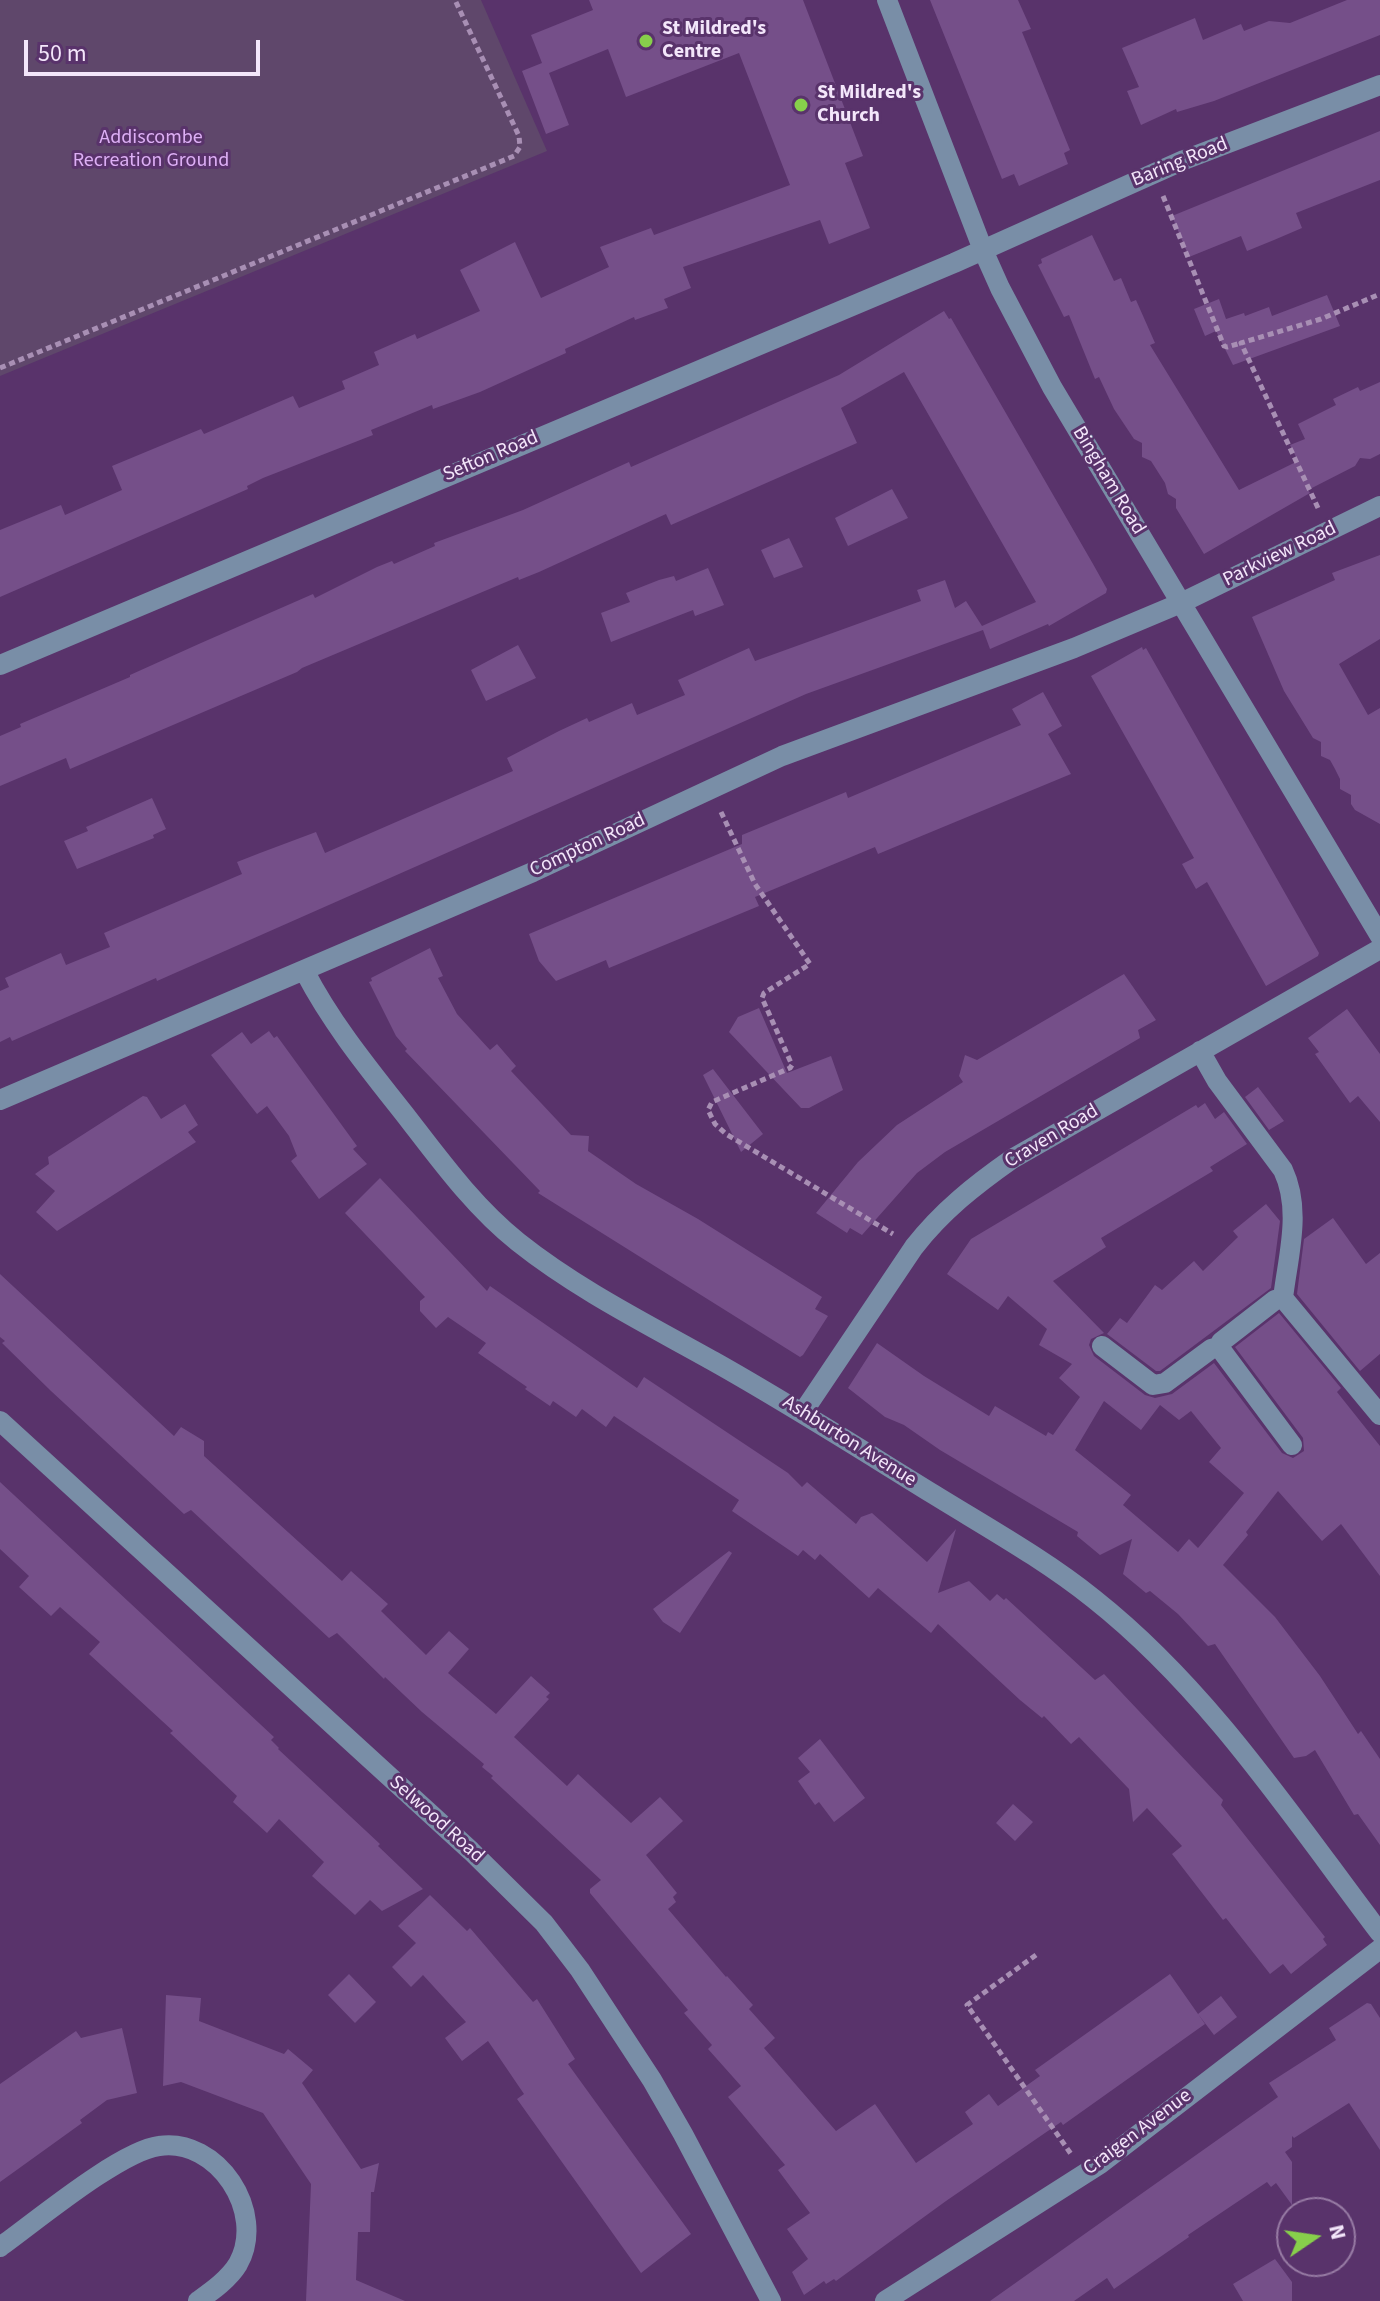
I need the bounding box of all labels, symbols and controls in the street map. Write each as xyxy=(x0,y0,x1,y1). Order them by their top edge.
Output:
place label: St Mildred's Centre xyxy=(662,18,766,65)
scale bar xyxy=(28,24,264,74)
marker: St Mildred's Centre xyxy=(637,32,655,50)
text: 50 m xyxy=(38,36,87,71)
place label: St Mildred's Church xyxy=(817,82,921,129)
marker: St Mildred's Church xyxy=(792,96,810,114)
park label: Addiscombe Recreation Ground xyxy=(73,127,229,174)
street label: Baring Road xyxy=(1128,133,1232,193)
street label: Bingham Road xyxy=(1066,422,1150,540)
street label: Sefton Road xyxy=(440,426,542,488)
street label: Parkview Road xyxy=(1219,517,1341,593)
street label: Compton Road xyxy=(526,809,650,883)
street label: Craven Road xyxy=(1001,1100,1103,1174)
street label: Ashburton Avenue xyxy=(778,1391,920,1493)
street label: Selwood Road xyxy=(383,1771,489,1869)
street label: Craigen Avenue xyxy=(1079,2085,1197,2181)
north arrow xyxy=(1276,2197,1356,2277)
text: N xyxy=(1320,2221,1355,2243)

